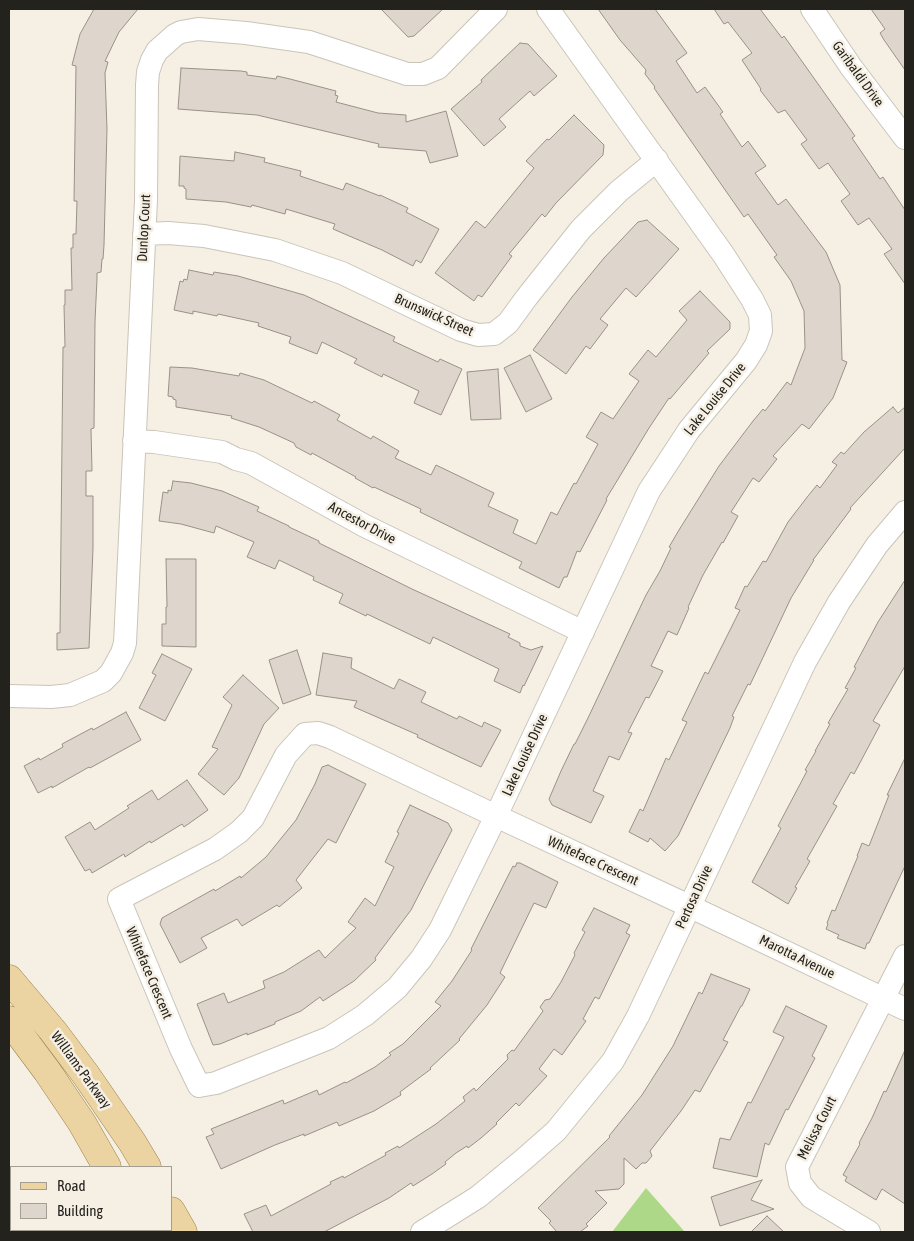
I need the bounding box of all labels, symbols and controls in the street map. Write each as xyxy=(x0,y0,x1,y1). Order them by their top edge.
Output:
street label: Garibaldi Drive xyxy=(829,38,887,110)
street label: Dunlop Court xyxy=(134,194,154,262)
street label: Brunswick Street xyxy=(392,290,476,340)
street label: Lake Louise Drive xyxy=(681,359,749,439)
street label: Ancestor Drive xyxy=(325,498,399,548)
street label: Lake Louise Drive xyxy=(499,711,551,799)
street label: Whiteface Crescent xyxy=(545,833,641,889)
street label: Pertosa Drive xyxy=(672,863,716,931)
street label: Whiteface Crescent xyxy=(122,924,176,1022)
street label: Marotta Avenue xyxy=(757,932,837,982)
street label: Williams Parkway xyxy=(47,1028,115,1112)
street label: Melissa Court xyxy=(794,1094,840,1162)
legend xyxy=(10,1166,172,1231)
text: Road xyxy=(57,1177,86,1194)
text: Building xyxy=(57,1202,103,1219)

